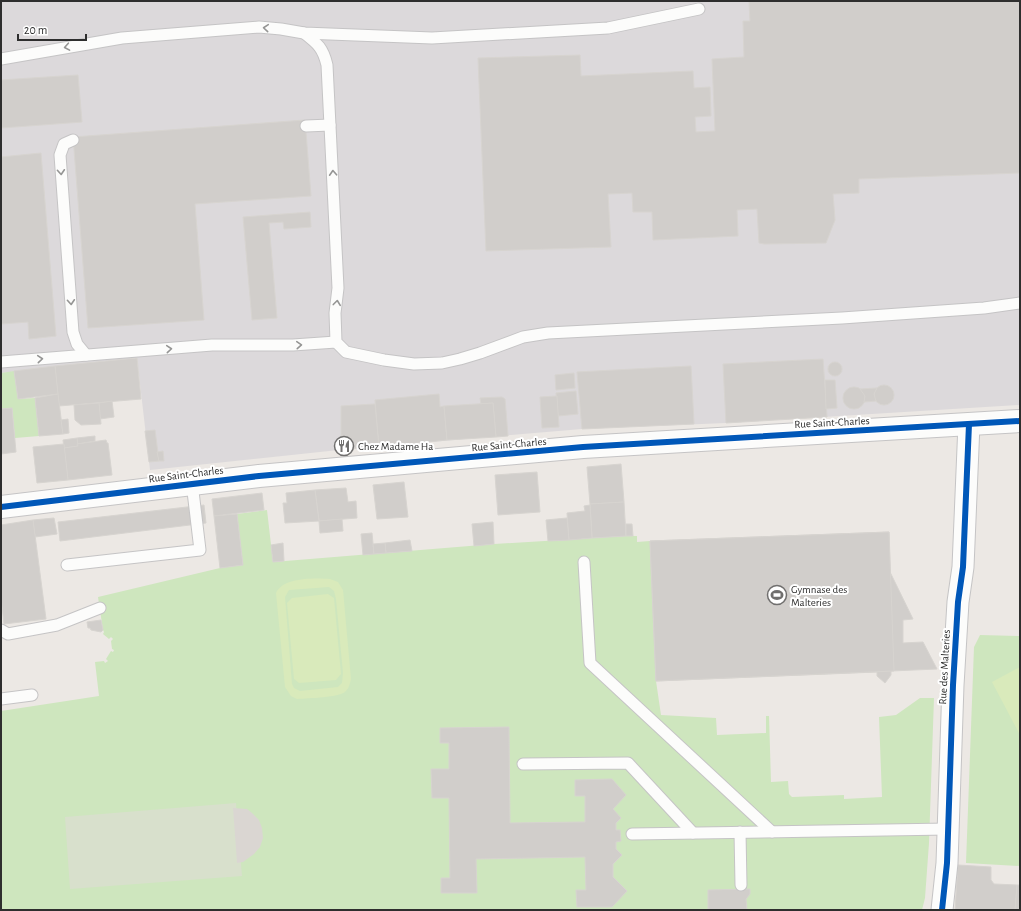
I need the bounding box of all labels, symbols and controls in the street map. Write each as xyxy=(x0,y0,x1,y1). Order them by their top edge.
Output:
scale bar xyxy=(18,16,86,42)
one-way arrow xyxy=(263,23,269,32)
text: 20 m xyxy=(24,24,47,36)
one-way arrow xyxy=(64,43,70,51)
one-way arrow xyxy=(57,169,66,175)
one-way arrow xyxy=(328,170,337,176)
one-way arrow xyxy=(66,299,75,305)
one-way arrow xyxy=(332,300,341,306)
one-way arrow xyxy=(296,340,302,349)
one-way arrow xyxy=(166,344,172,353)
one-way arrow xyxy=(37,355,43,364)
street label: Rue Saint-Charles xyxy=(794,415,870,430)
restaurant icon: Chez Madame Ha xyxy=(333,435,355,457)
street label: Rue Saint-Charles xyxy=(471,436,547,453)
place label: Chez Madame Ha xyxy=(358,441,433,452)
street label: Rue Saint-Charles xyxy=(148,464,224,485)
sports icon: Gymnase des Malteries xyxy=(766,584,788,606)
place label: Gymnase des Malteries xyxy=(791,584,847,608)
street label: Rue des Malteries xyxy=(937,629,952,705)

